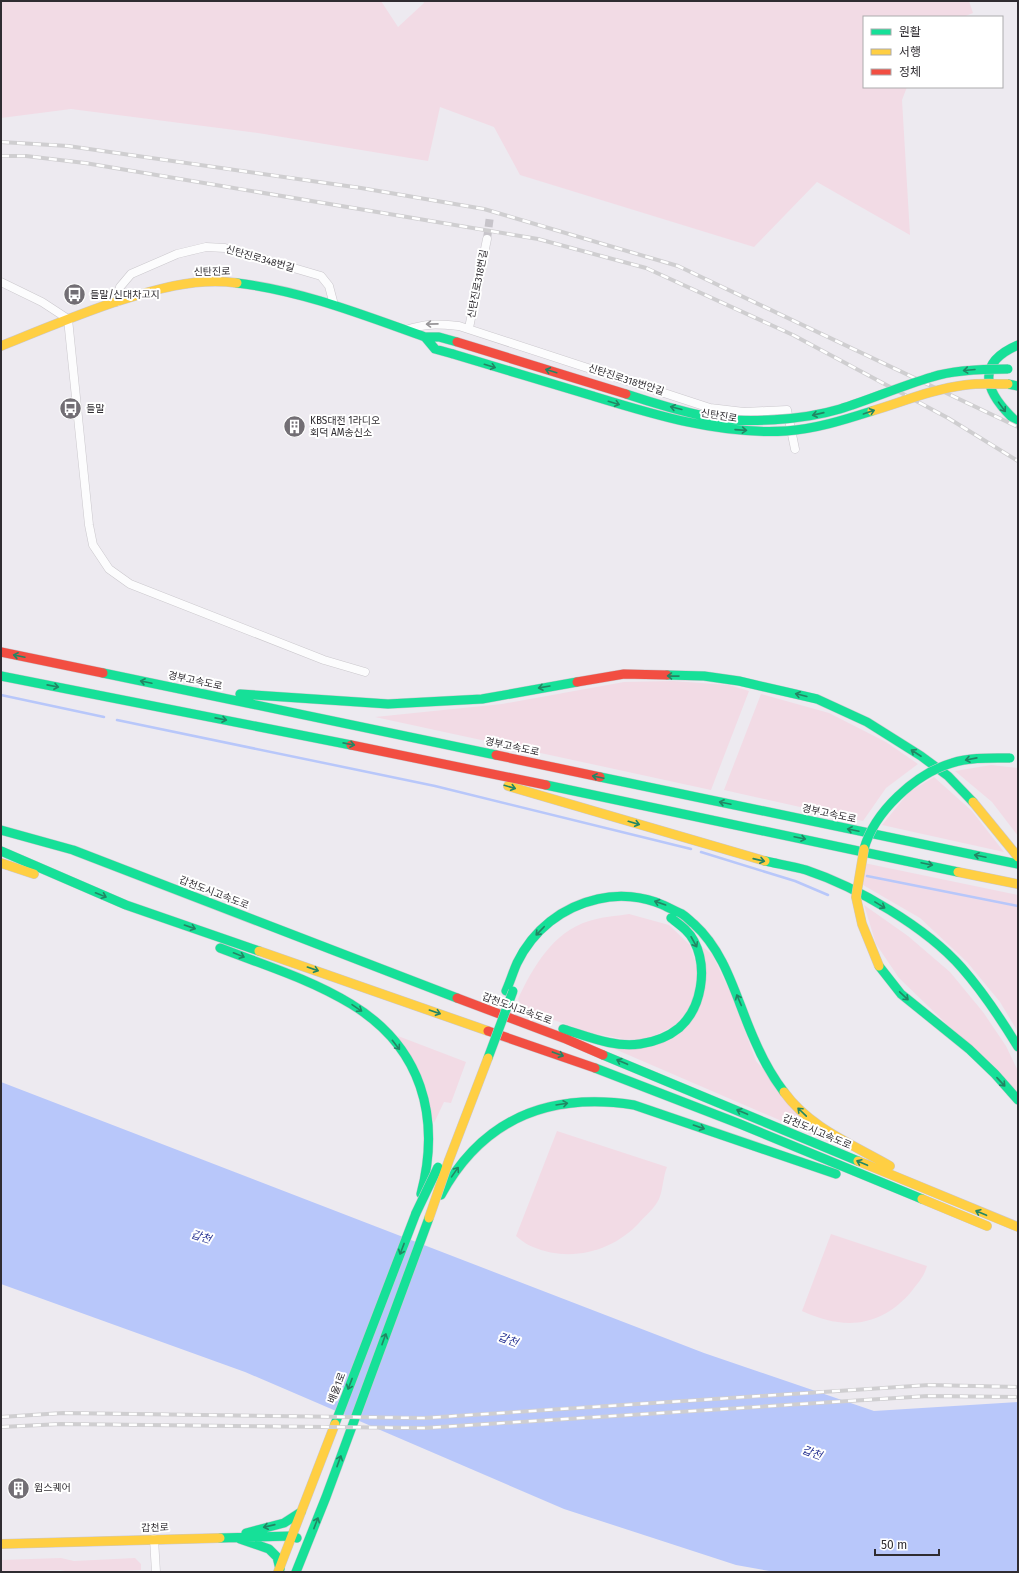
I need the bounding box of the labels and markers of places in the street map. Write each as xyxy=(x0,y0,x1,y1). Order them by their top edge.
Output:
bus stop icon: 들말/신대차고지 xyxy=(61,282,87,308)
place label: 들말/신대차고지 xyxy=(90,289,160,301)
bus stop icon: 들말 xyxy=(58,396,84,422)
place label: 들말 xyxy=(86,403,104,415)
building icon: KBS대전 1라디오 회덕 AM송신소 xyxy=(282,414,308,440)
place label: KBS대전 1라디오 회덕 AM송신소 xyxy=(310,415,380,439)
building icon: 윕스퀘어 xyxy=(5,1475,31,1501)
place label: 윕스퀘어 xyxy=(34,1482,71,1494)

